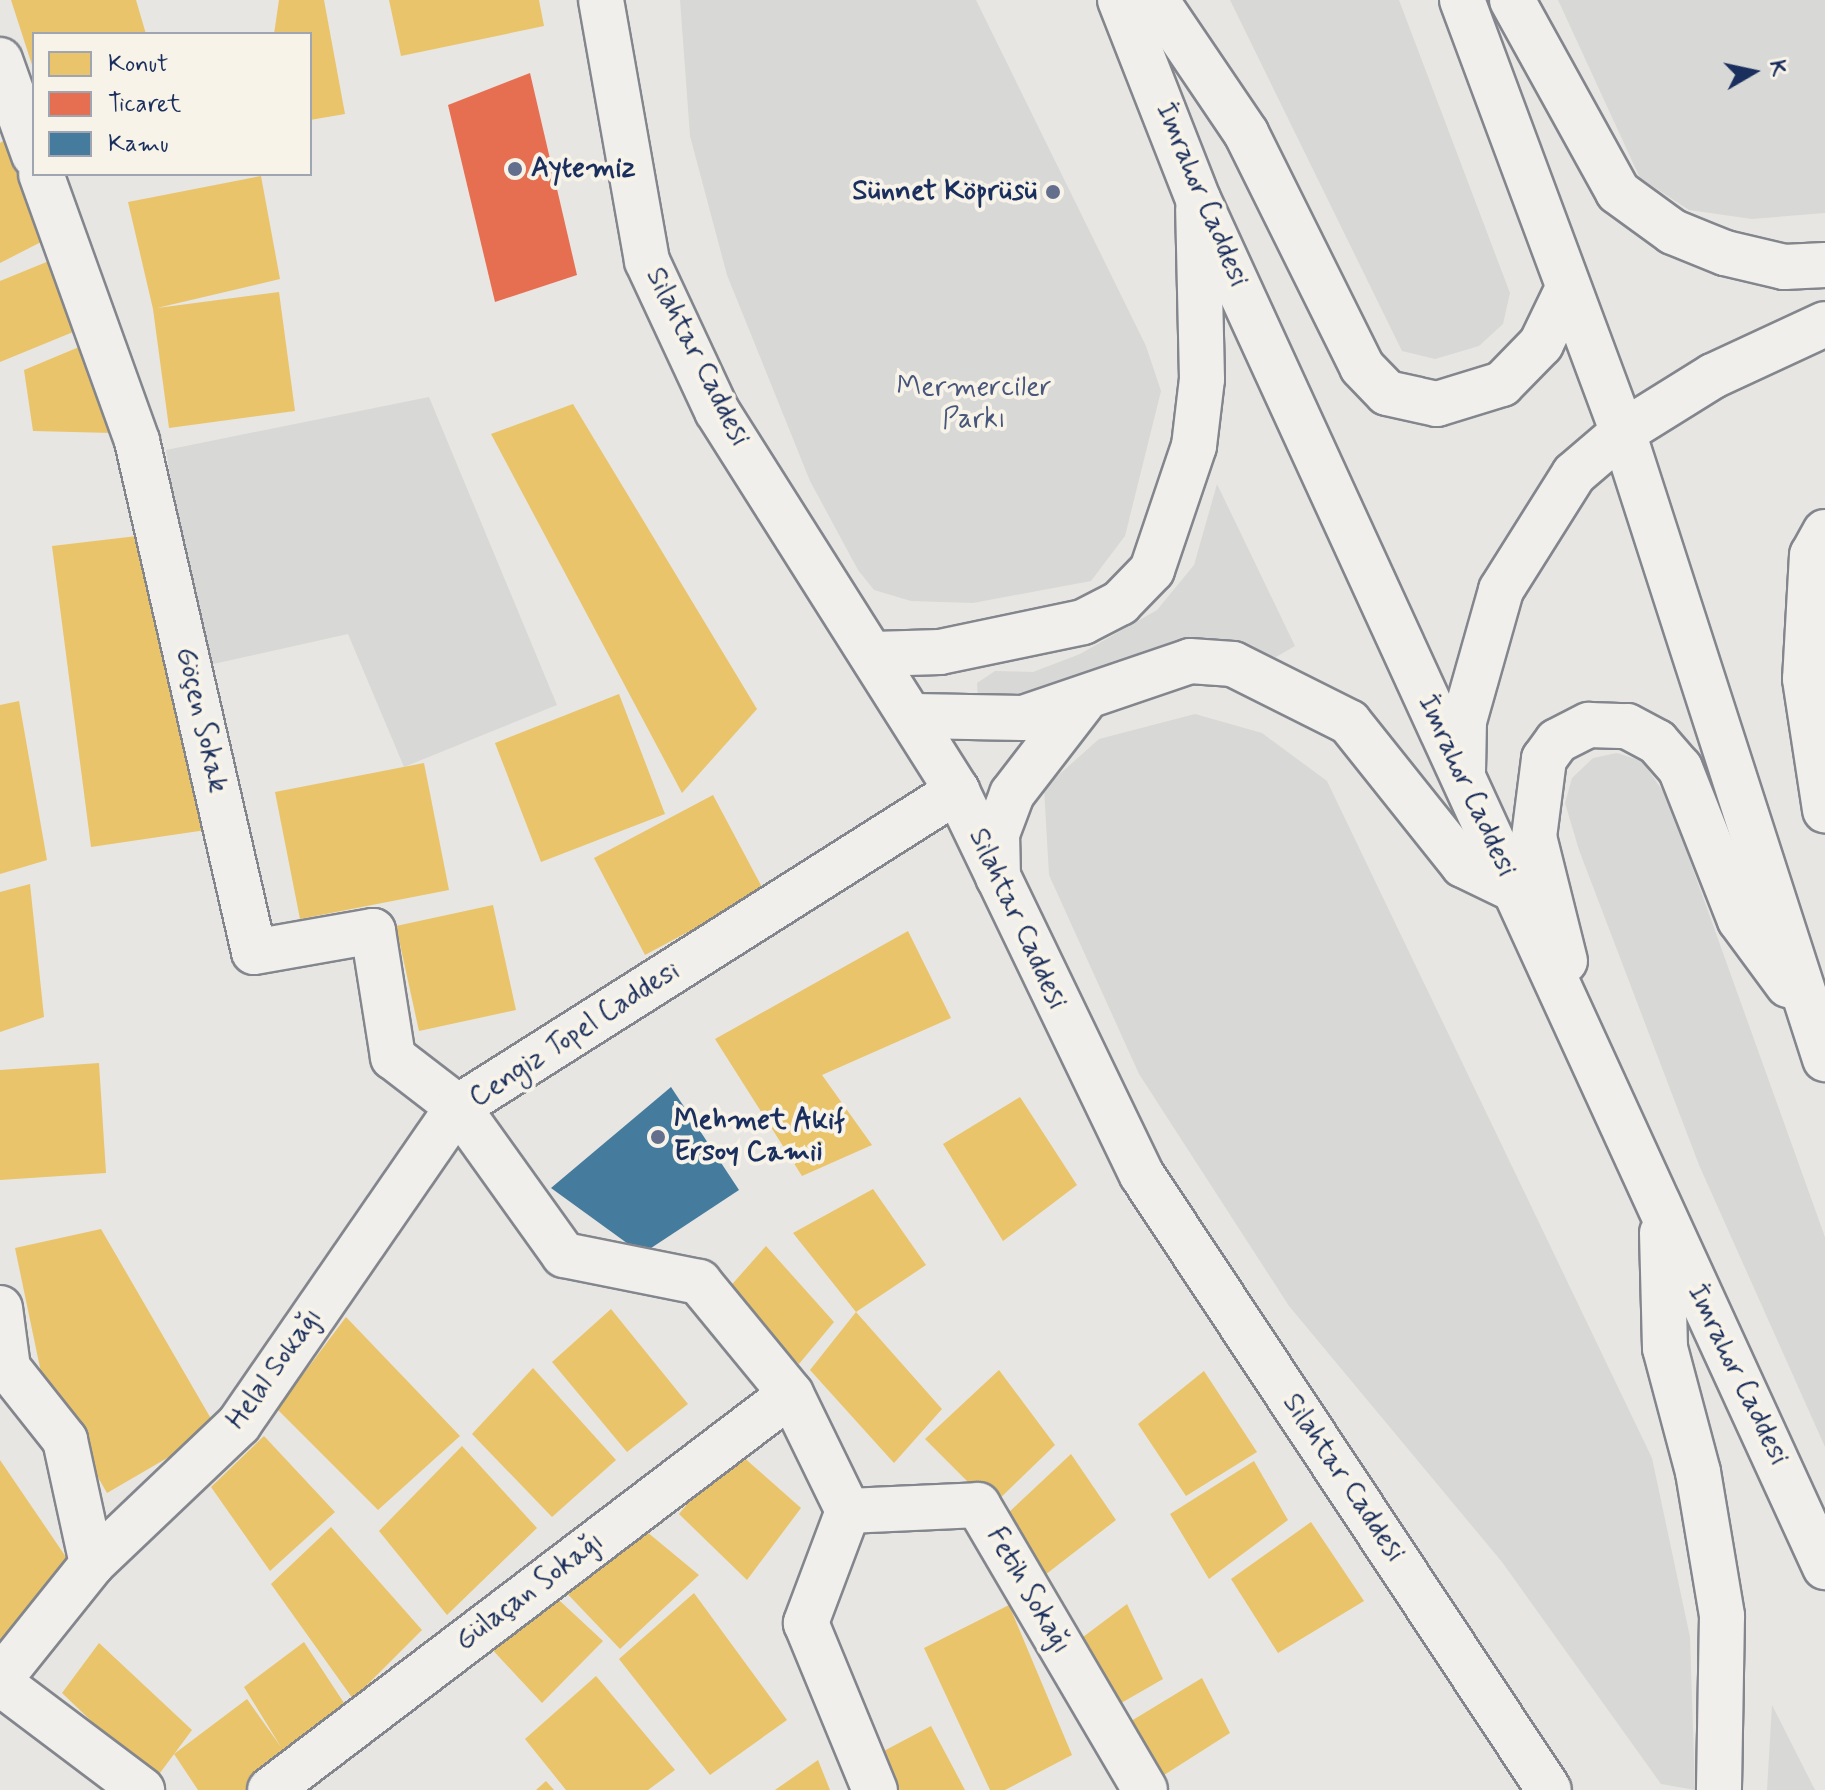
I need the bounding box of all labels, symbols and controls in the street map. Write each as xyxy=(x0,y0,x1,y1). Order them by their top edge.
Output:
legend xyxy=(32,32,312,176)
north arrow xyxy=(1713,32,1793,112)
text: Konut xyxy=(108,49,168,80)
text: K xyxy=(1762,58,1792,78)
text: Ticaret xyxy=(108,89,181,120)
street label: İmrahor Caddesi xyxy=(1146,95,1256,295)
text: Kamu xyxy=(108,129,169,160)
place label: Aytemiz xyxy=(531,152,636,186)
marker: Aytemiz xyxy=(506,160,524,178)
place label: Sünnet Köprüsü xyxy=(852,175,1037,209)
marker: Sünnet Köprüsü xyxy=(1044,183,1062,201)
street label: Silahtar Caddesi xyxy=(636,260,758,454)
park label: Mermerciler Parkı xyxy=(896,371,1052,437)
street label: Göçen Sokak xyxy=(168,644,234,796)
street label: İmrahor Caddesi xyxy=(1408,687,1524,885)
street label: Silahtar Caddesi xyxy=(959,821,1075,1017)
street label: Cengiz Topel Caddesi xyxy=(461,953,689,1117)
place label: Mehmet Akif Ersoy Camii xyxy=(674,1104,845,1170)
marker: Mehmet Akif Ersoy Camii xyxy=(649,1128,667,1146)
street label: İmrahor Caddesi xyxy=(1678,1277,1796,1473)
street label: Helal Sokağı xyxy=(220,1302,330,1436)
street label: Silahtar Caddesi xyxy=(1273,1385,1413,1571)
street label: Fetih Sokağı xyxy=(978,1520,1078,1662)
street label: Gülaçan Sokağı xyxy=(449,1525,611,1659)

